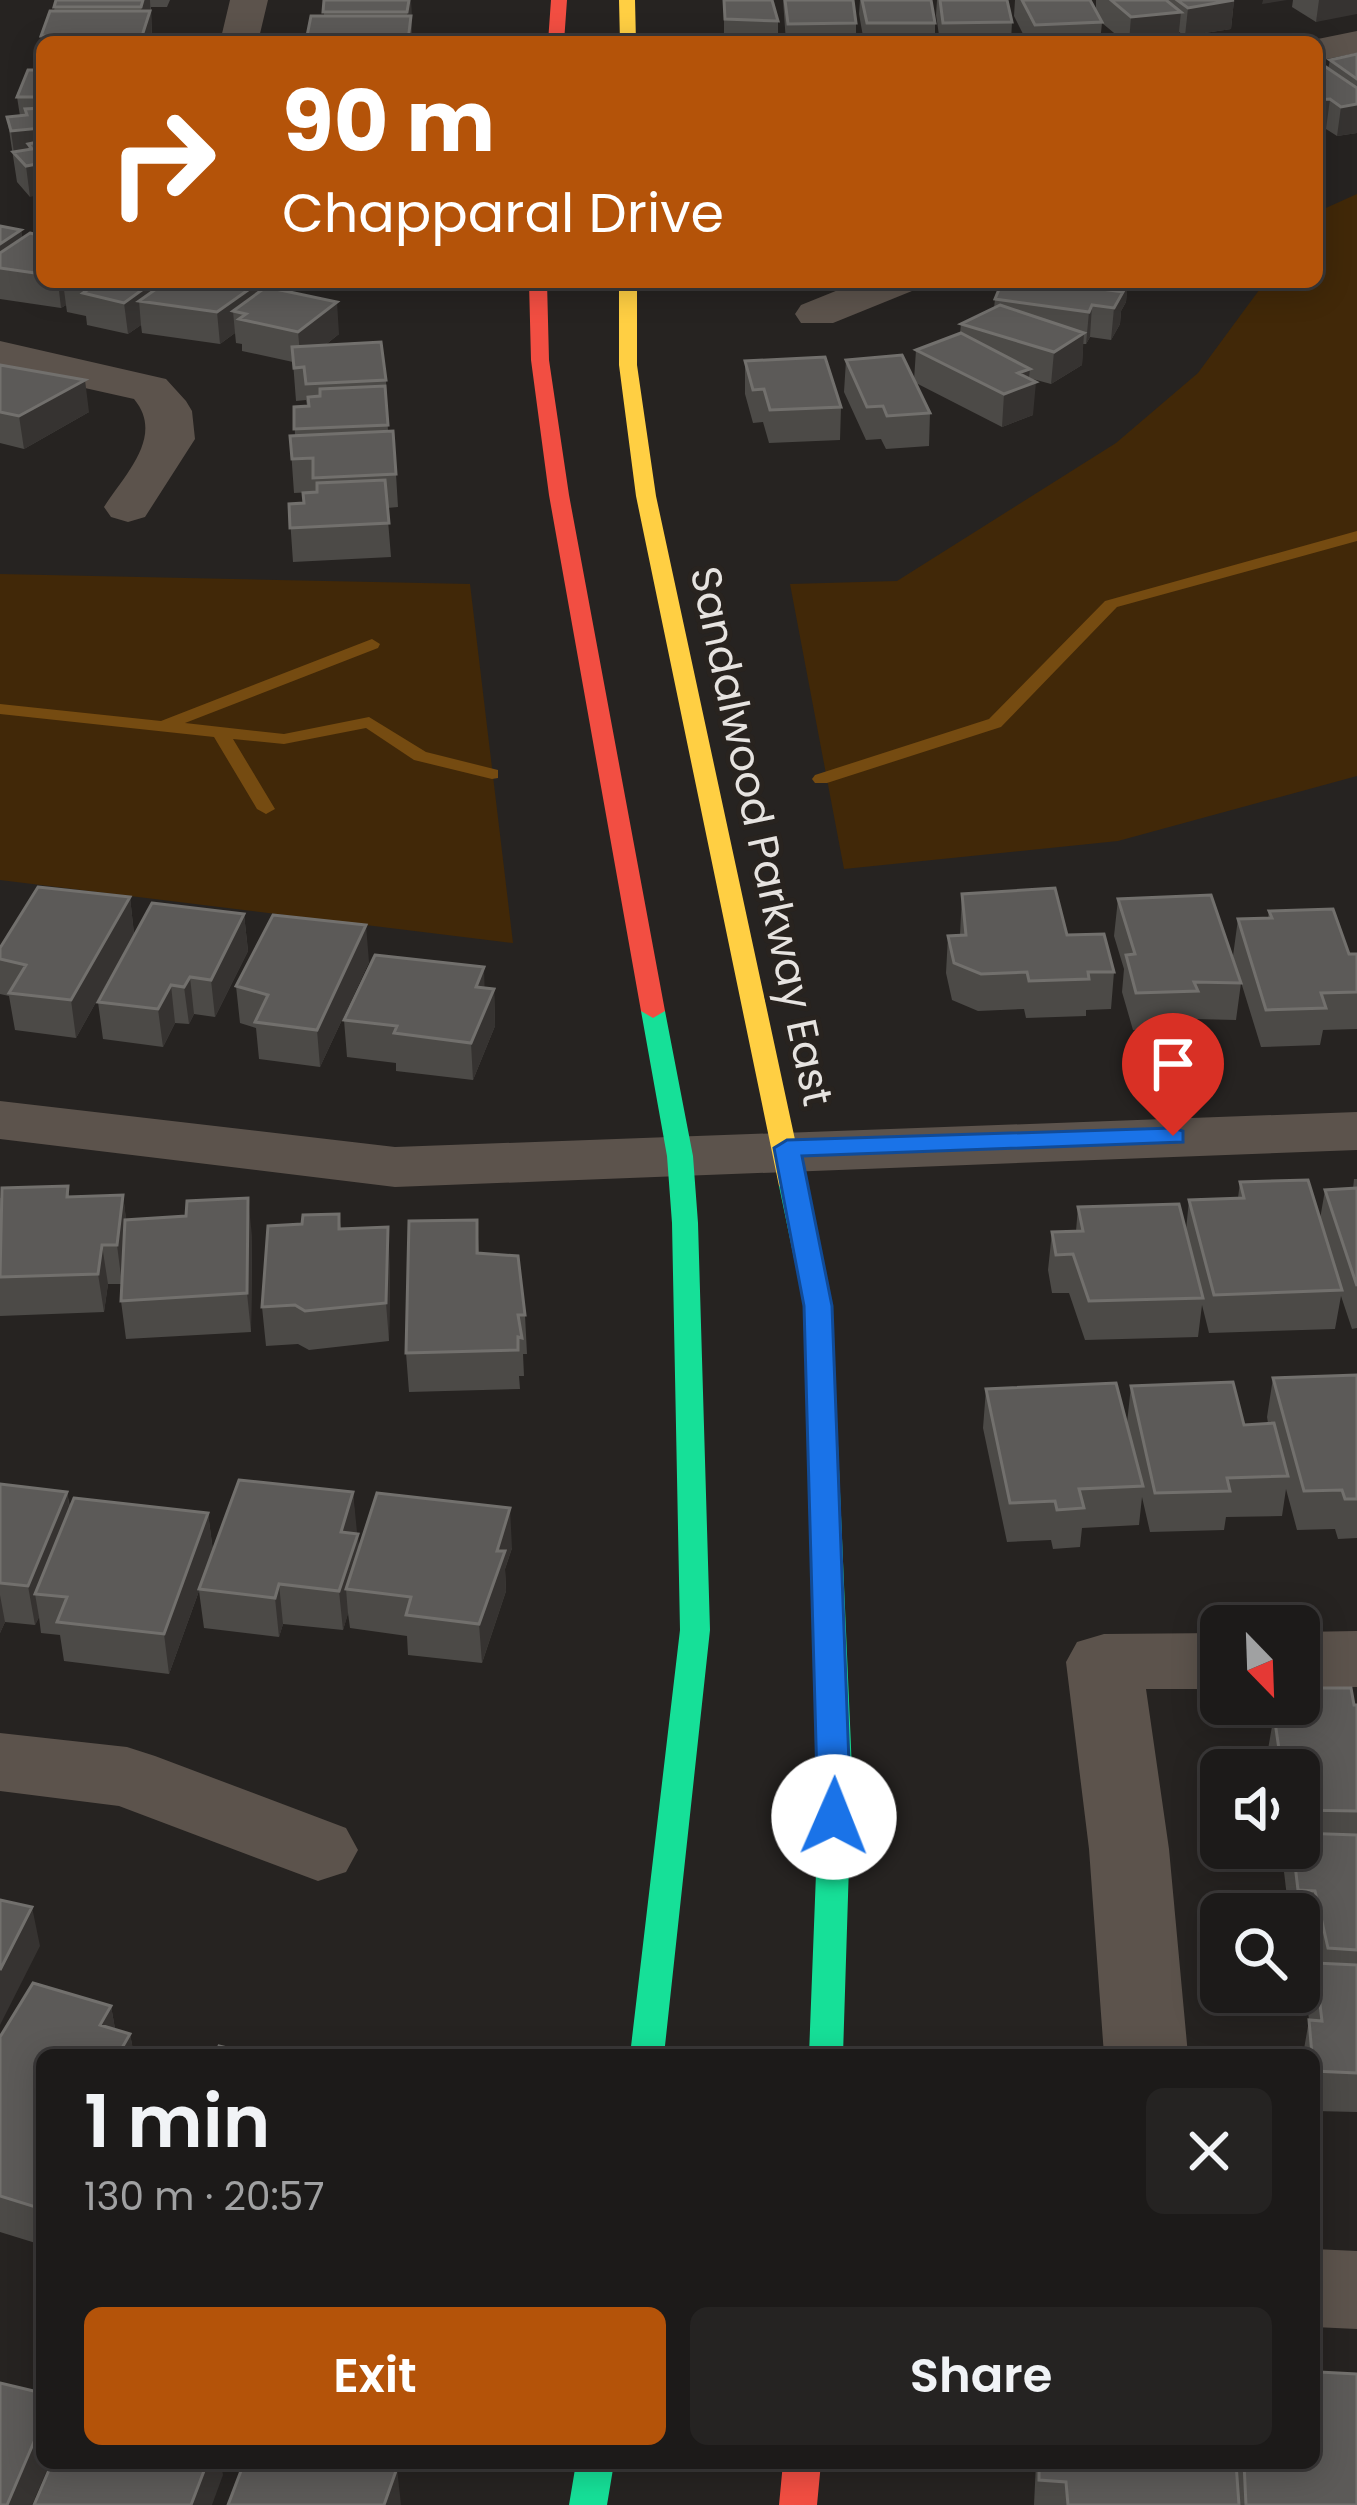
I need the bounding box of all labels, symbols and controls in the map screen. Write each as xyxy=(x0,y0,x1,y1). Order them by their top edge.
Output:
text: 90 m xyxy=(282,63,495,180)
icon: right xyxy=(84,84,240,240)
text: Chapparal Drive xyxy=(282,175,724,251)
street label: Sandalwood Parkway East xyxy=(676,561,848,1111)
pin xyxy=(1122,1013,1224,1136)
icon: arrive xyxy=(1140,1031,1206,1097)
north arrow xyxy=(1200,1605,1320,1725)
map controls xyxy=(1200,1605,1320,2013)
button: sound xyxy=(1200,1749,1320,1869)
position arrow xyxy=(771,1754,897,1880)
button: search xyxy=(1200,1893,1320,2013)
text: 1 min xyxy=(84,2071,270,2172)
button: close xyxy=(1146,2088,1272,2214)
text: 130 m · 20:57 xyxy=(84,2169,325,2224)
button: Exit xyxy=(84,2307,666,2445)
button: Share xyxy=(690,2307,1272,2445)

